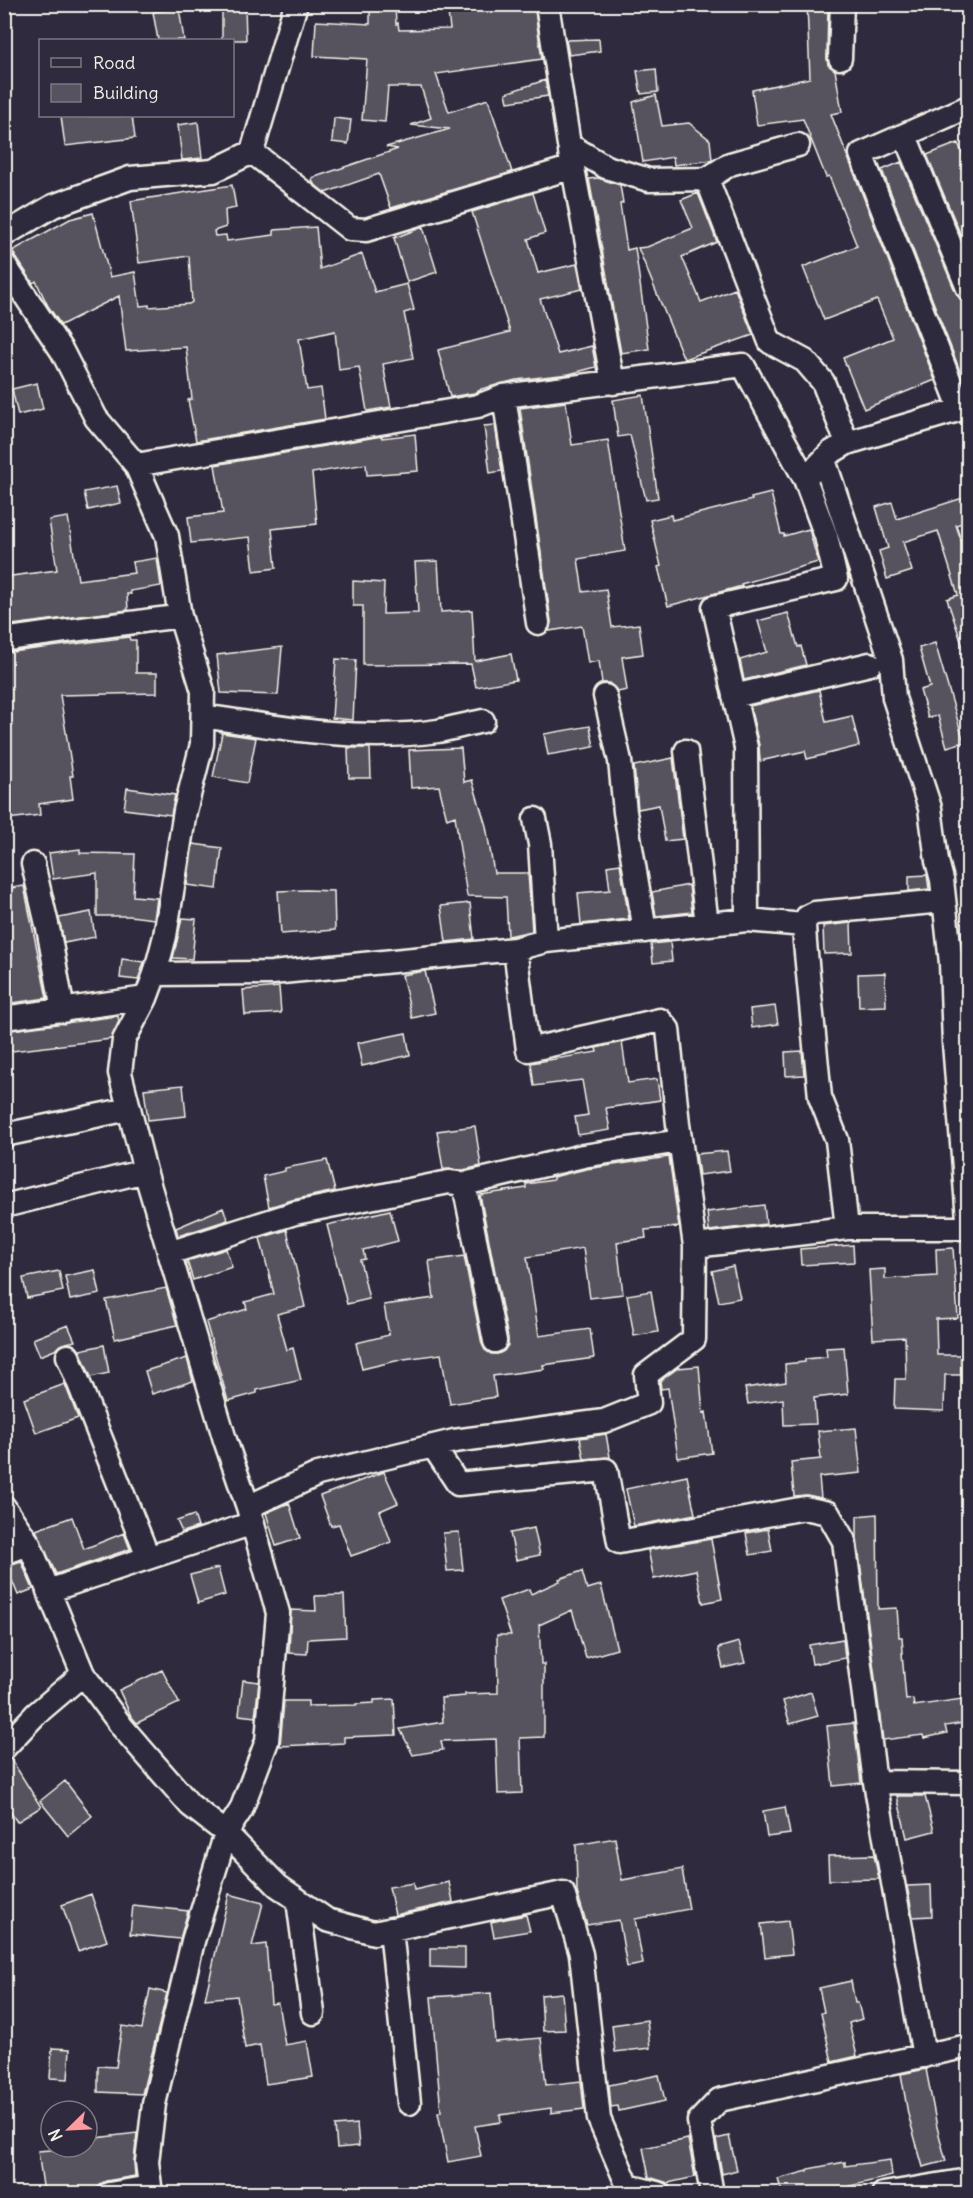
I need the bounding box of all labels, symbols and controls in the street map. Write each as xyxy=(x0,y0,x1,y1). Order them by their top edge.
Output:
legend xyxy=(39,39,234,117)
text: Road xyxy=(93,51,136,74)
text: Building xyxy=(93,81,158,104)
north arrow xyxy=(39,2099,99,2159)
text: N xyxy=(44,2126,67,2144)

